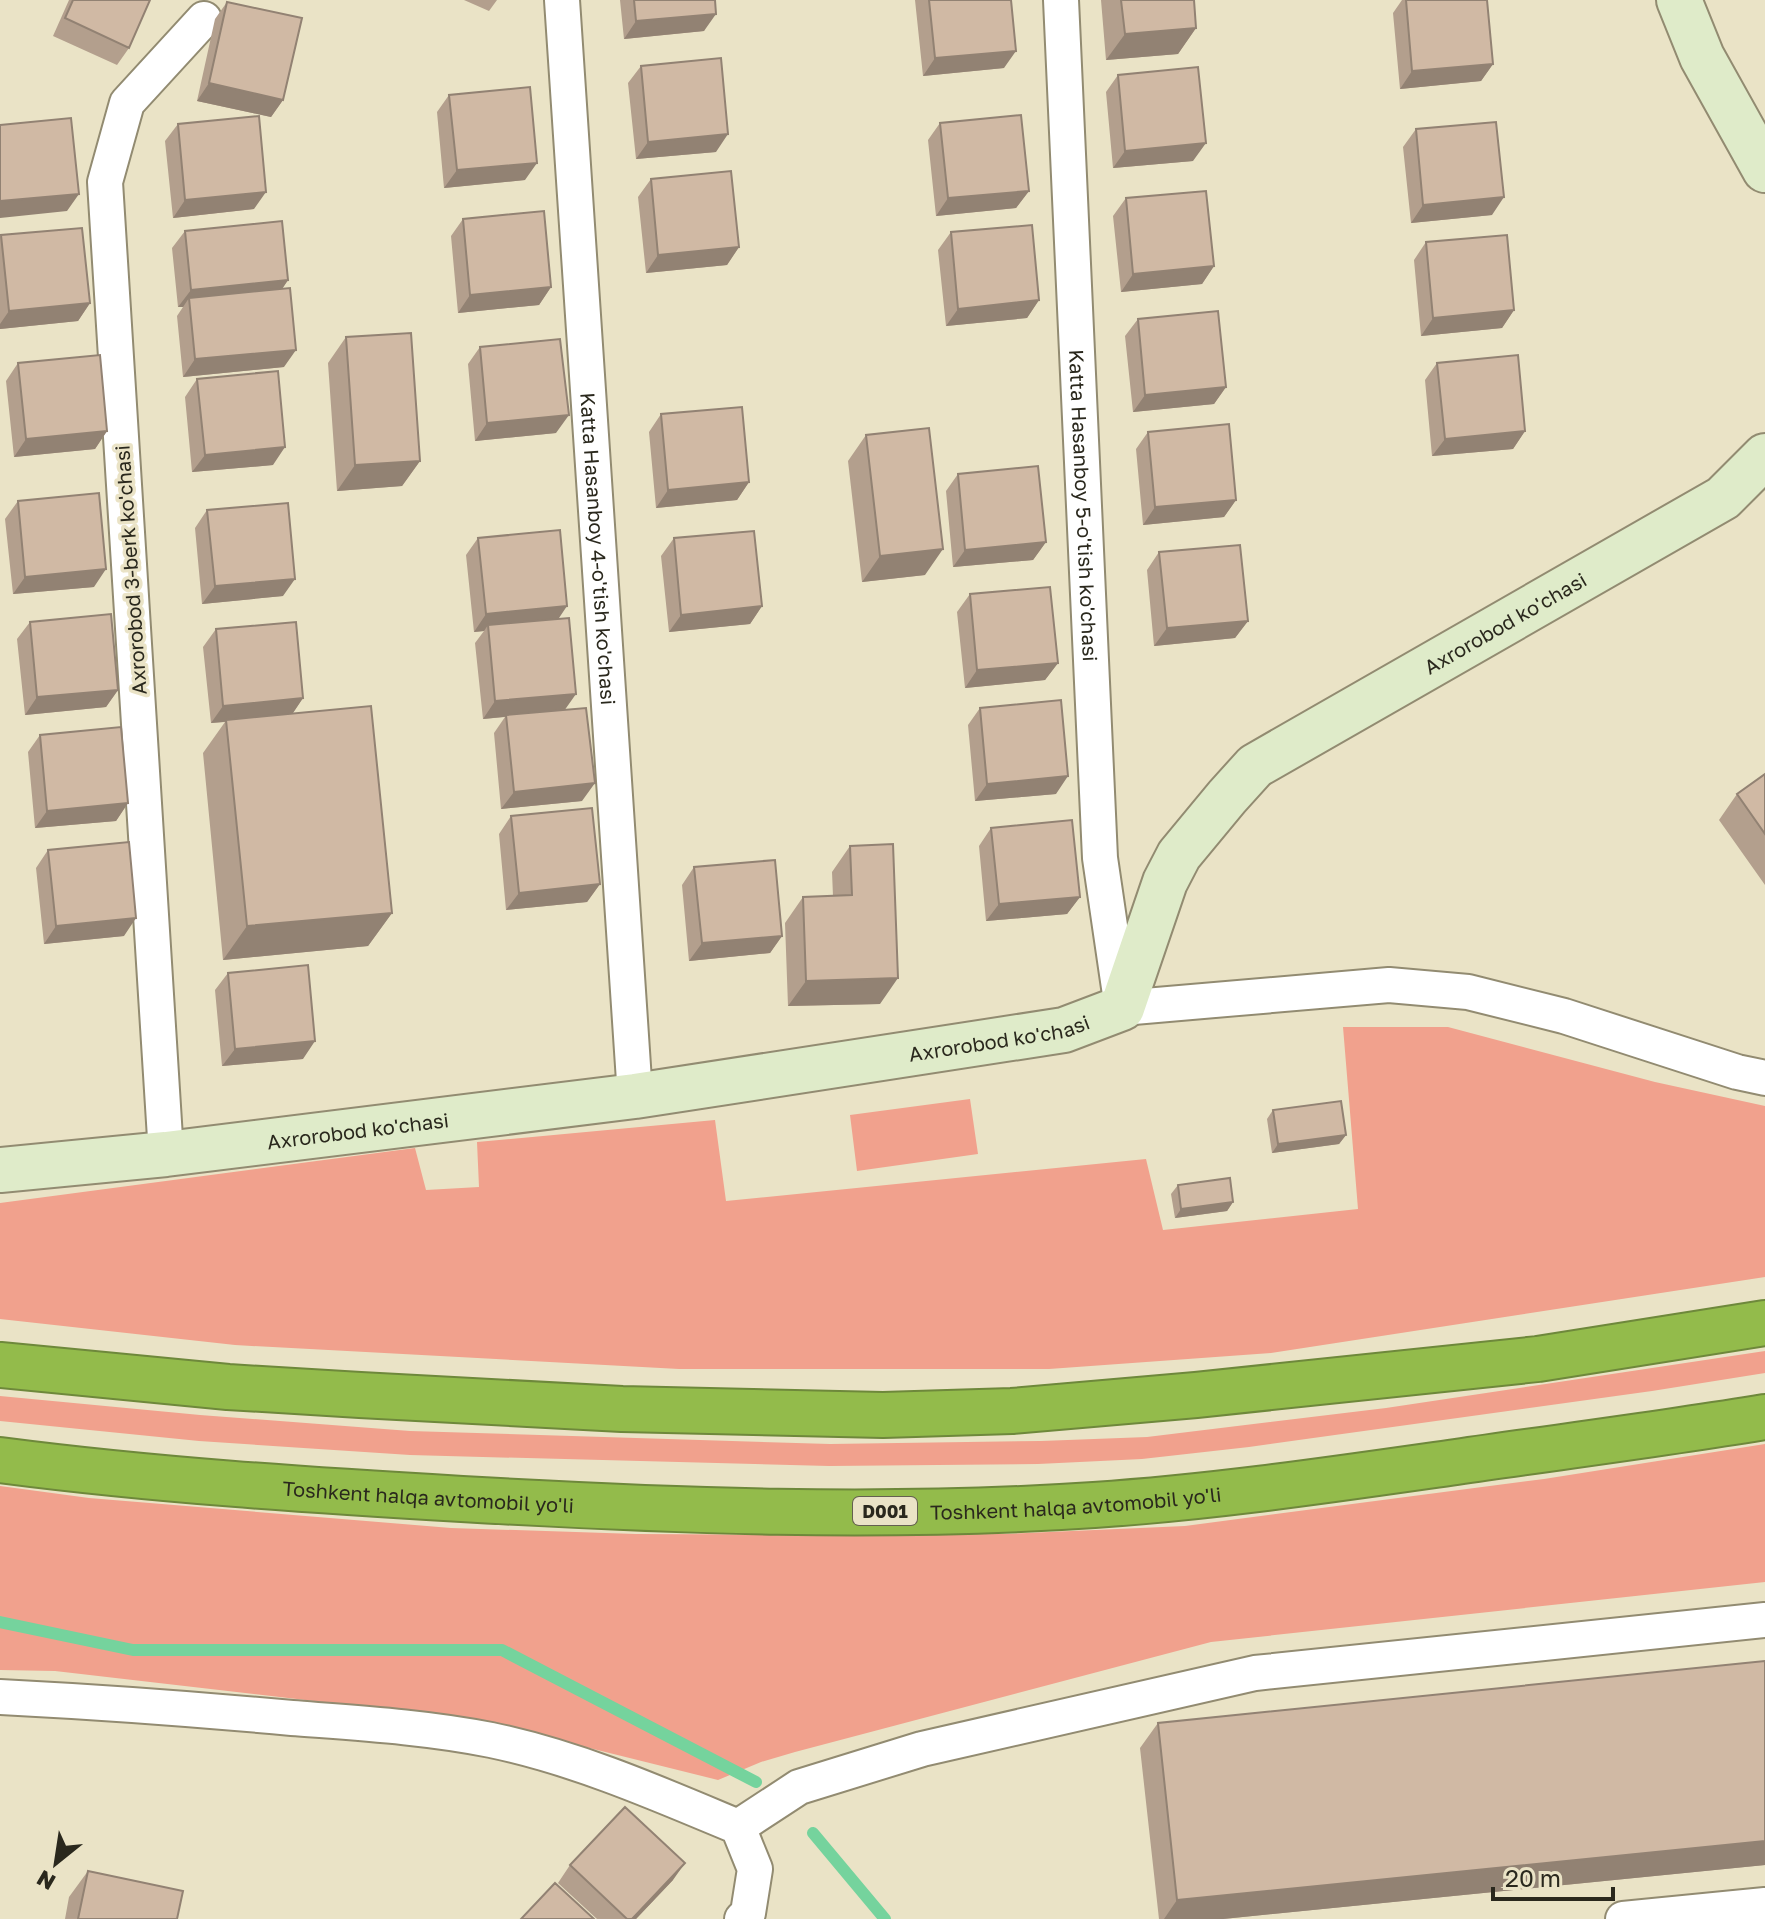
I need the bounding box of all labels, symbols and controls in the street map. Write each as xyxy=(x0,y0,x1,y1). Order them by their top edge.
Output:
street label: Katta Hasanboy 5-o'tish ko'chasi xyxy=(1065,349,1103,662)
street label: Katta Hasanboy 4-o'tish ko'chasi xyxy=(576,392,621,706)
street label: Axrorobod 3-berk ko'chasi xyxy=(109,444,151,696)
street label: Axrorobod ko'chasi xyxy=(1419,567,1590,679)
street label: Axrorobod ko'chasi xyxy=(907,1010,1093,1066)
street label: Axrorobod ko'chasi xyxy=(265,1107,450,1153)
street label: Toshkent halqa avtomobil yo'li xyxy=(282,1476,575,1517)
street label: Toshkent halqa avtomobil yo'li xyxy=(930,1481,1223,1524)
road number: D001 xyxy=(853,1497,917,1525)
north arrow xyxy=(16,1823,96,1903)
scale bar xyxy=(1493,1851,1613,1901)
text: 20 m xyxy=(1505,1863,1561,1892)
text: N xyxy=(32,1865,60,1897)

